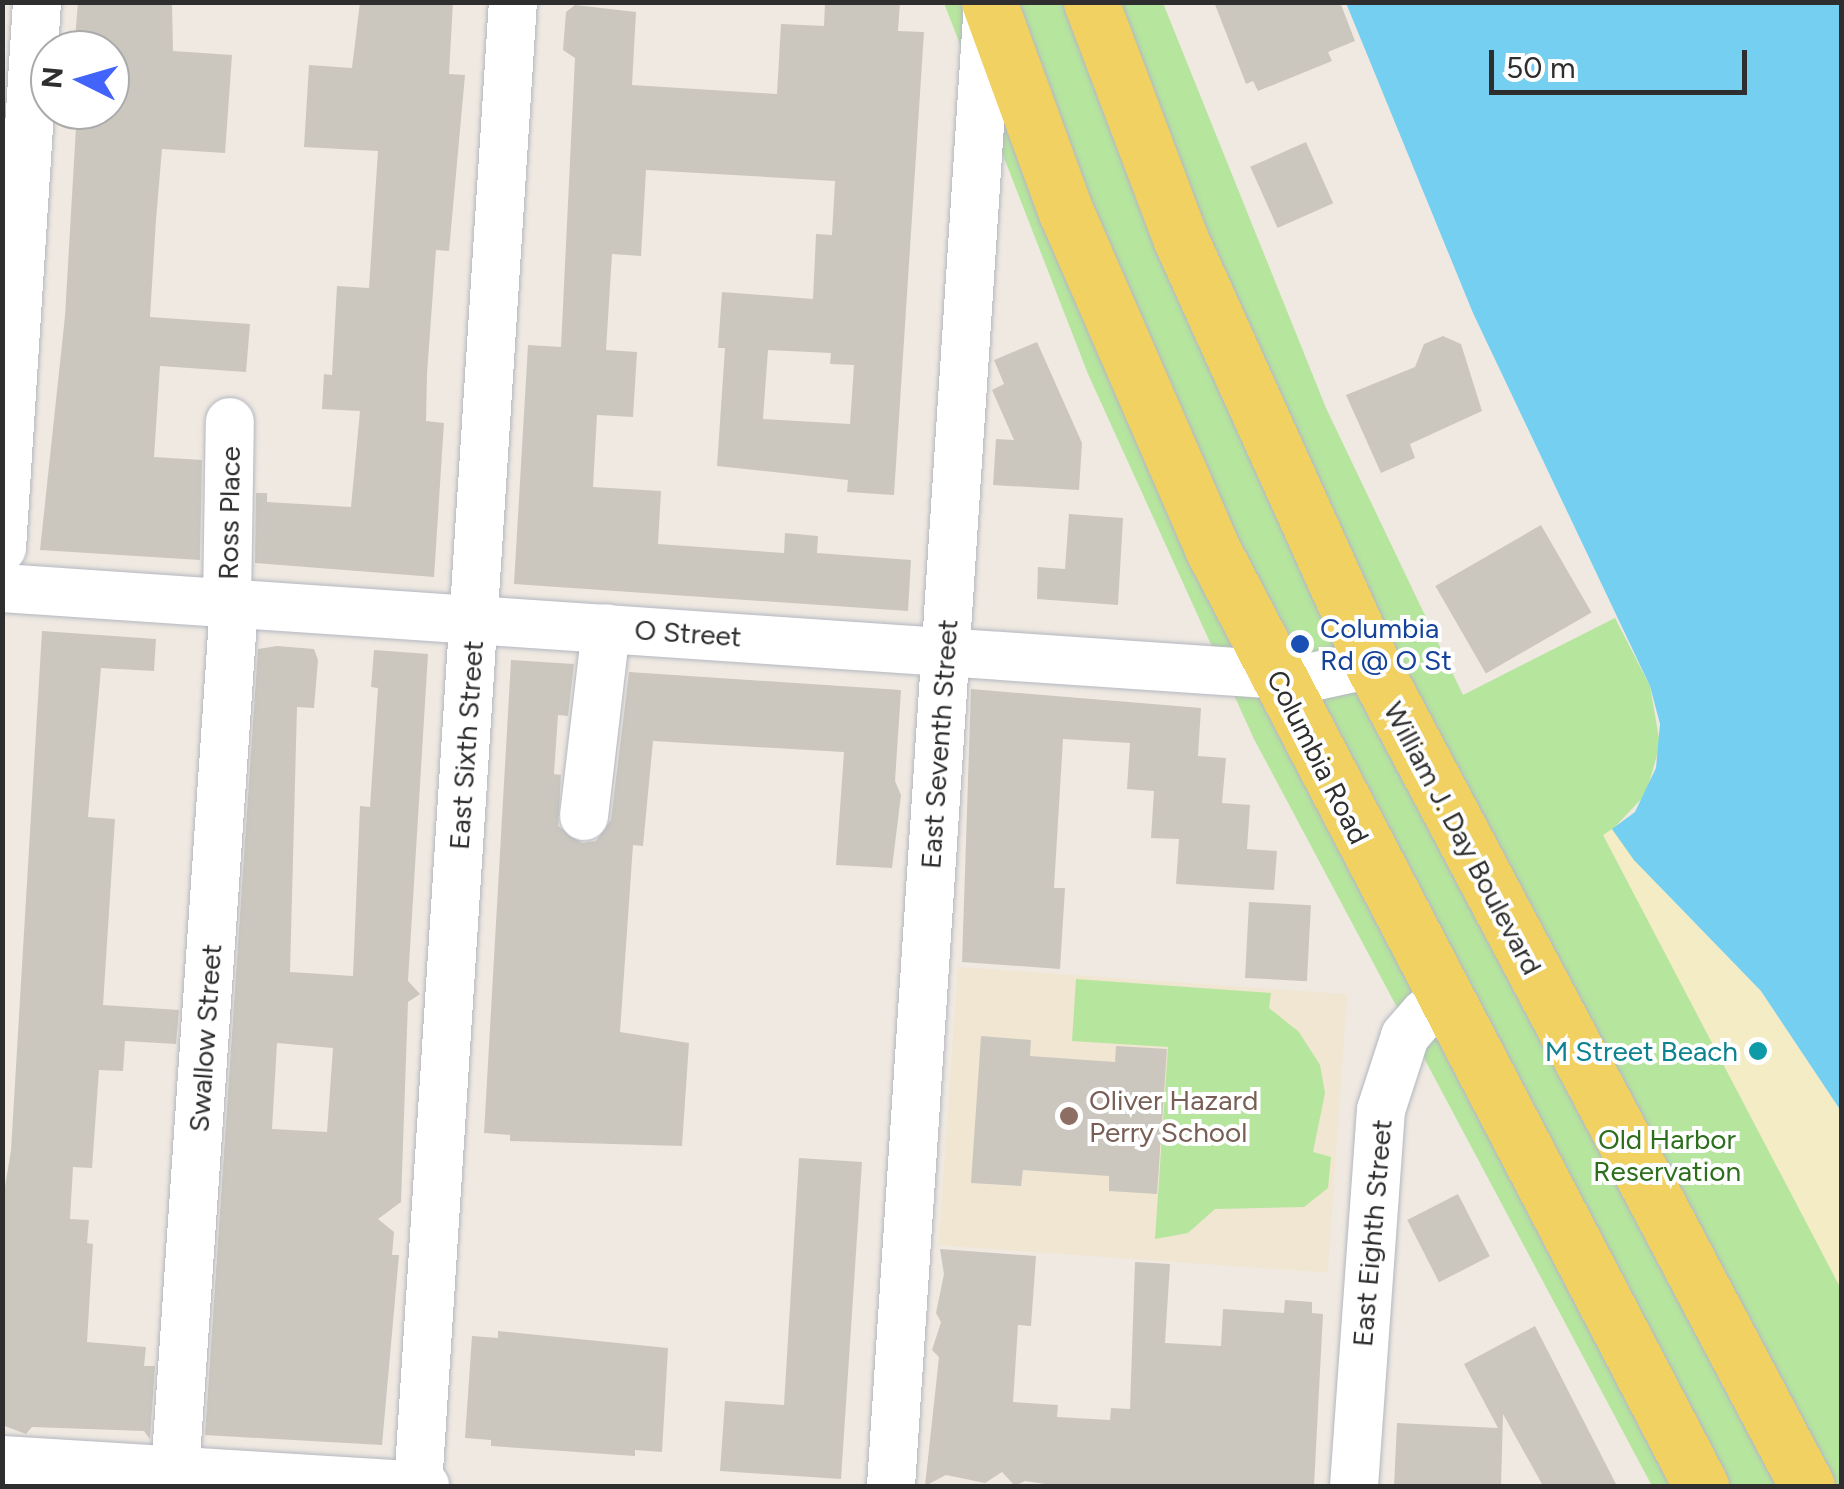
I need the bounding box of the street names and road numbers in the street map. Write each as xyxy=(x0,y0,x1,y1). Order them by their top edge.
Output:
street label: Ross Place xyxy=(211,446,247,580)
street label: O Street xyxy=(633,613,743,653)
street label: East Seventh Street xyxy=(914,618,964,870)
street label: East Sixth Street xyxy=(442,639,490,851)
street label: Columbia Road xyxy=(1260,664,1376,850)
street label: William J. Day Boulevard xyxy=(1377,696,1549,980)
street label: Swallow Street xyxy=(182,943,228,1133)
street label: East Eighth Street xyxy=(1345,1118,1399,1348)

